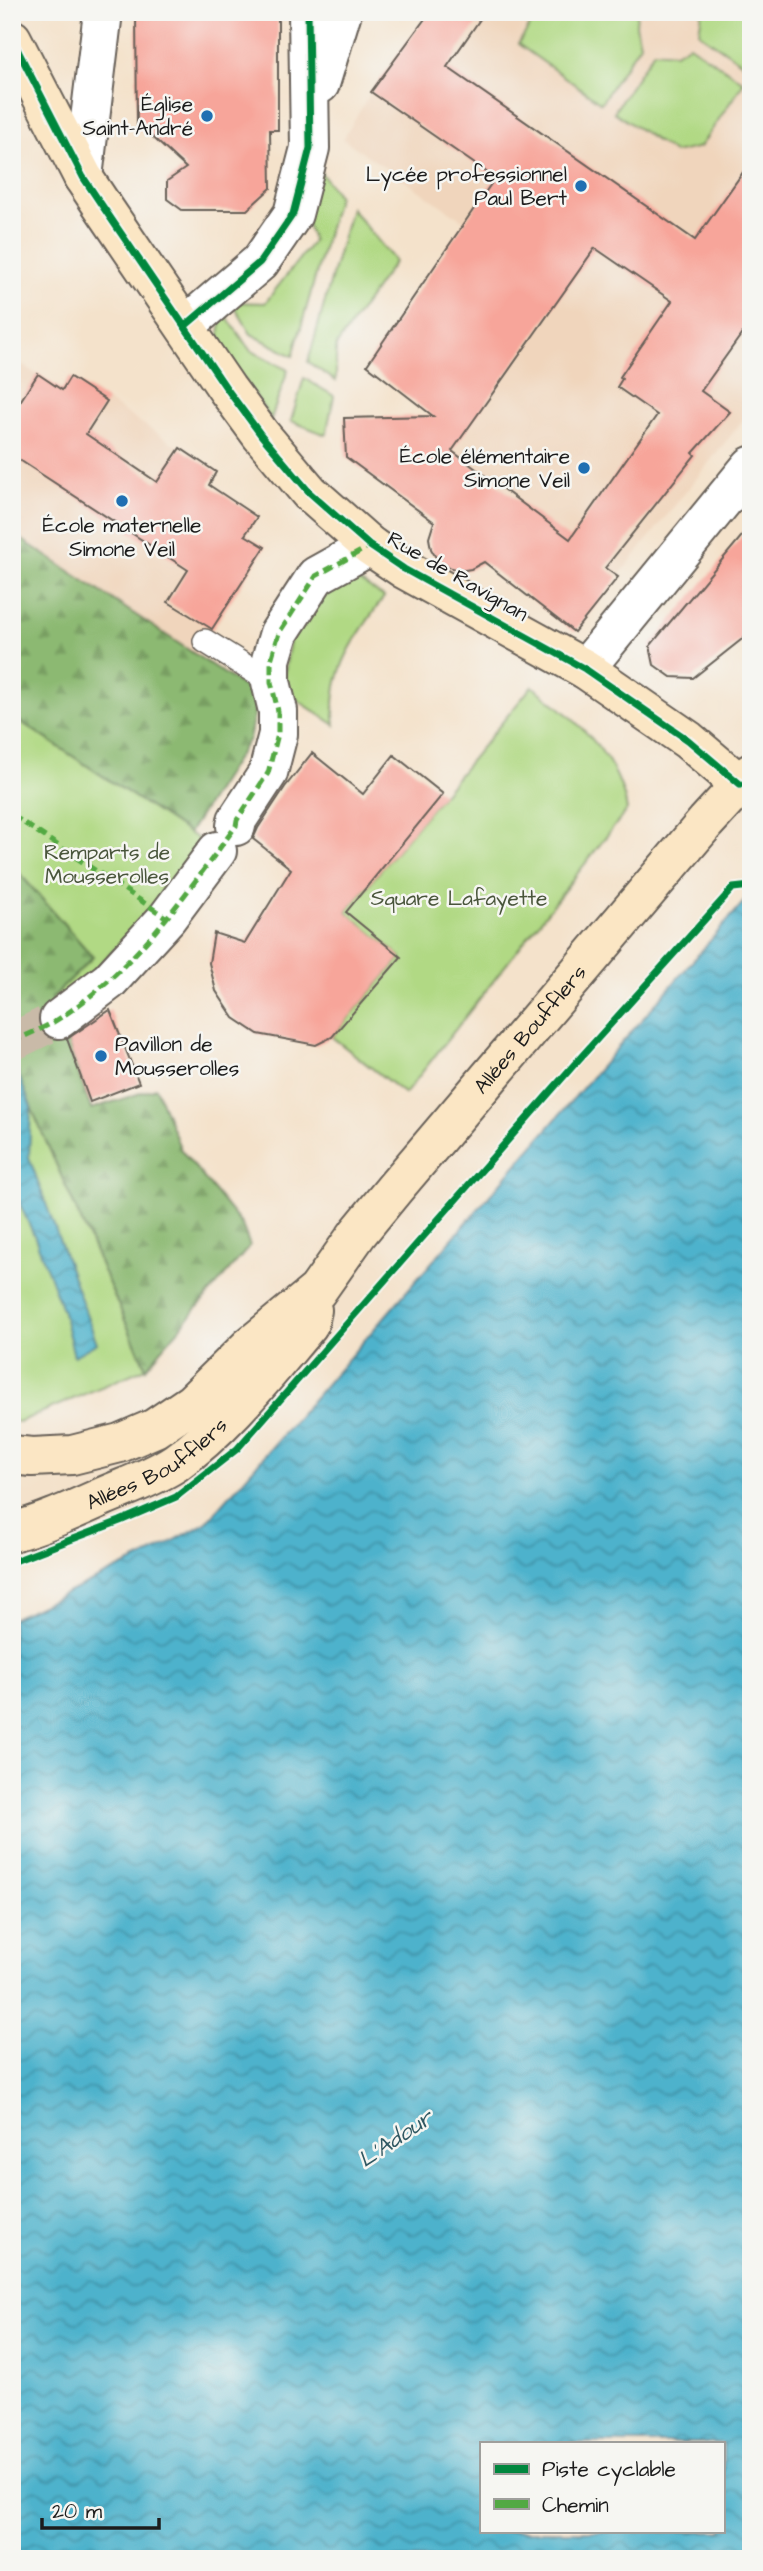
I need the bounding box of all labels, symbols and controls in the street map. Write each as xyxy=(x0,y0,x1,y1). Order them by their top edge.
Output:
place label: Église Saint-André xyxy=(82,90,193,143)
marker: Église Saint-André xyxy=(199,108,215,124)
place label: Lycée professionnel Paul Bert xyxy=(366,160,568,213)
marker: Lycée professionnel Paul Bert xyxy=(573,178,589,194)
place label: École élémentaire Simone Veil xyxy=(400,442,570,495)
marker: École élémentaire Simone Veil xyxy=(576,460,592,476)
marker: École maternelle Simone Veil xyxy=(114,493,130,509)
place label: École maternelle Simone Veil xyxy=(43,511,201,564)
street label: Rue de Ravignan xyxy=(381,524,533,630)
park label: Remparts de Mousserolles xyxy=(44,838,170,891)
park label: Square Lafayette xyxy=(371,884,547,915)
street label: Allées Boufflers xyxy=(467,959,593,1100)
place label: Pavillon de Mousserolles xyxy=(115,1030,239,1083)
marker: Pavillon de Mousserolles xyxy=(93,1048,109,1064)
street label: Allées Boufflers xyxy=(82,1411,234,1517)
water label: L'Adour xyxy=(352,2101,441,2175)
legend xyxy=(480,2442,724,2532)
text: Piste cyclable xyxy=(542,2455,676,2486)
scale bar xyxy=(42,2487,159,2531)
text: Chemin xyxy=(542,2491,609,2520)
text: 20 m xyxy=(52,2497,103,2526)

